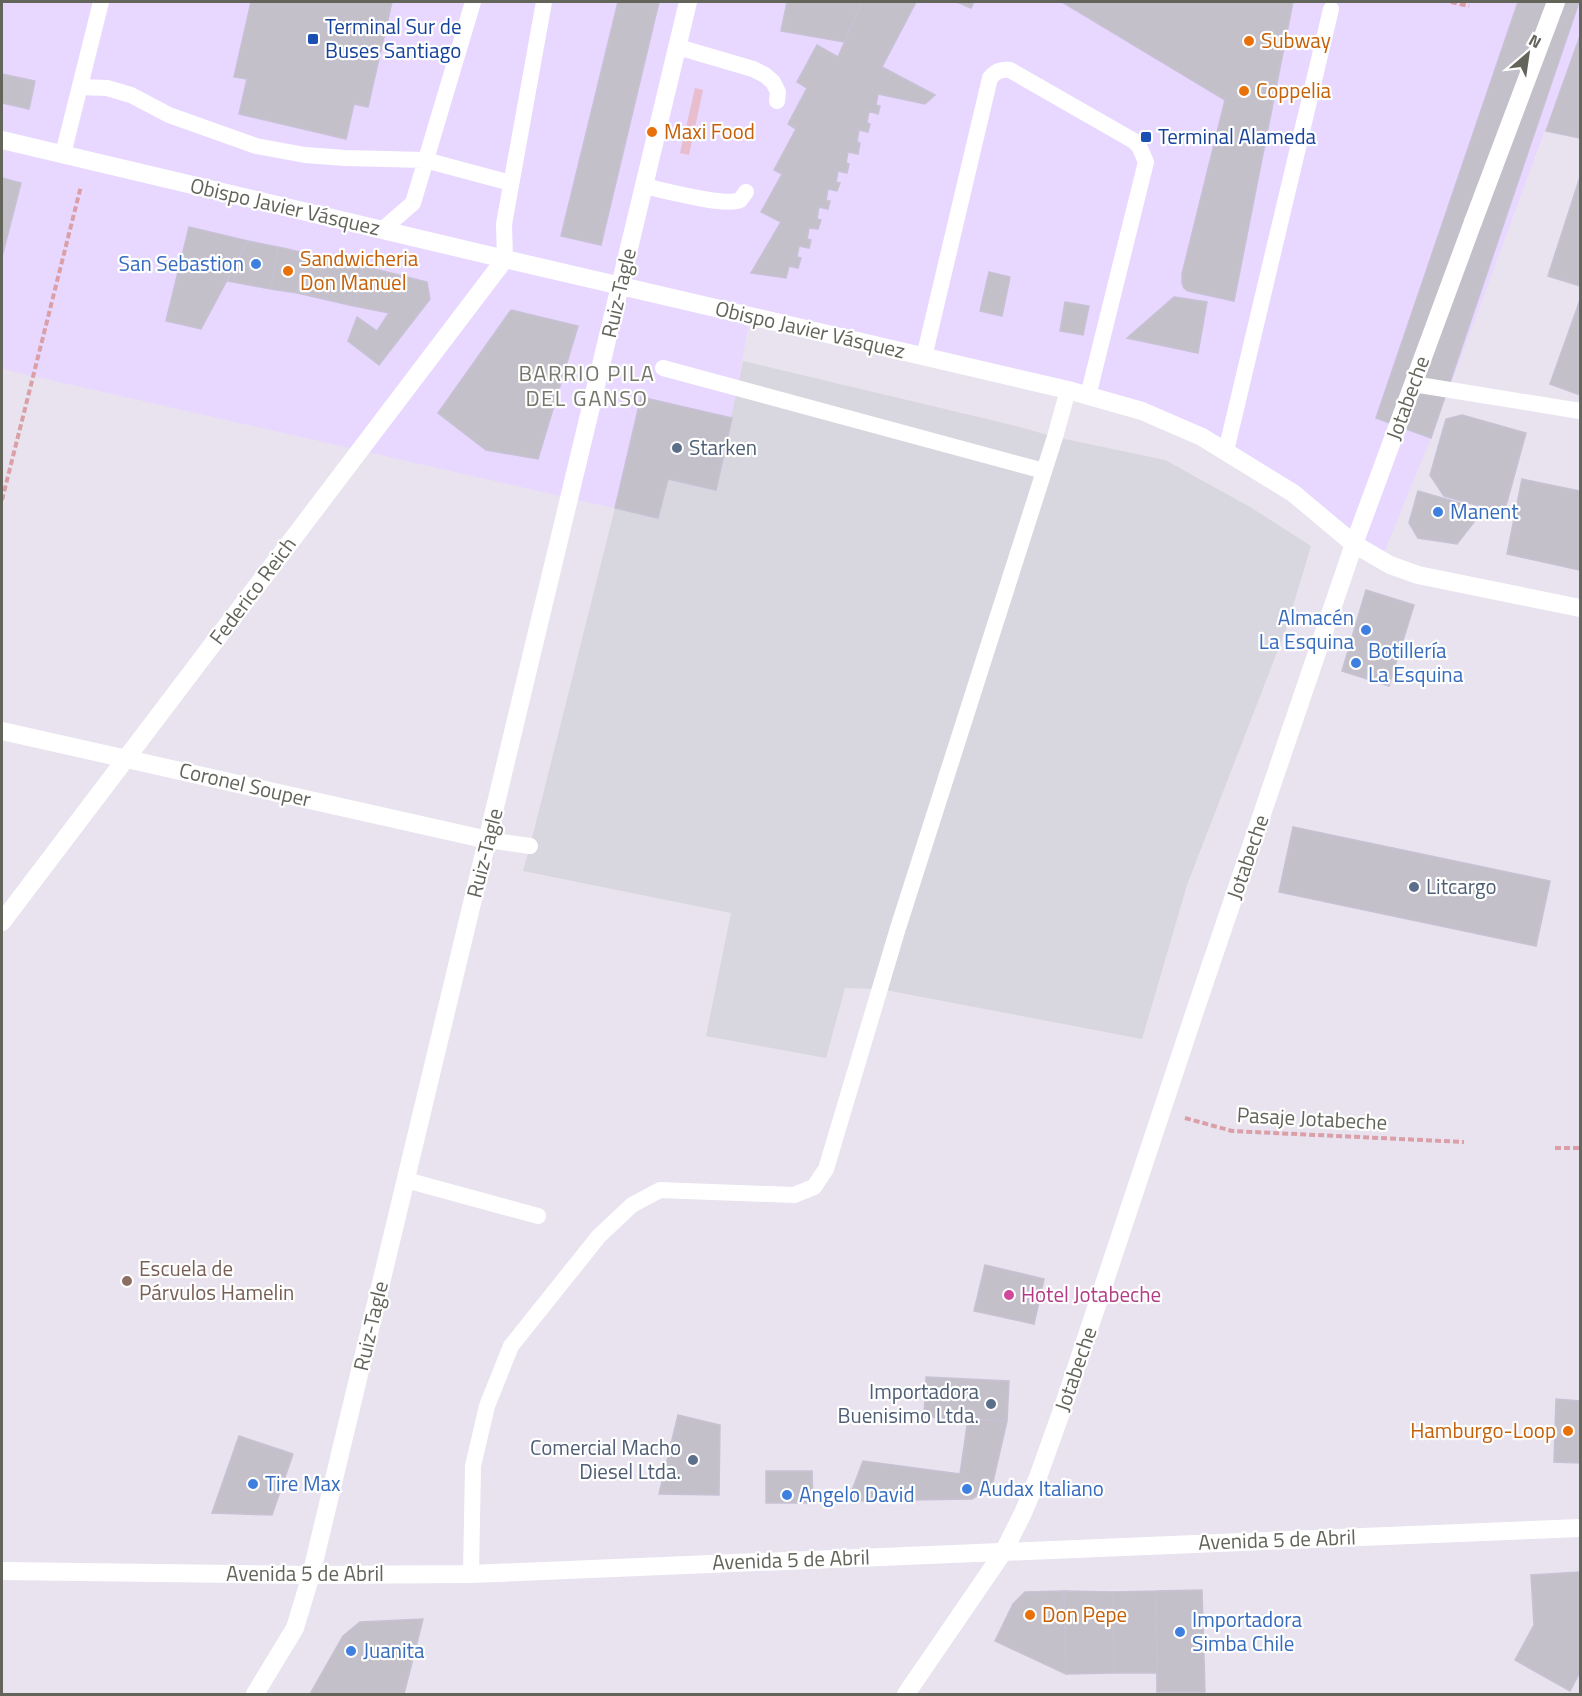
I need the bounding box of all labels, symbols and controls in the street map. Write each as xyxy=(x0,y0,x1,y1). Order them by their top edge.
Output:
place label: Terminal Sur de Buses Santiago xyxy=(325,10,462,66)
place label: Subway xyxy=(1261,24,1331,56)
north arrow xyxy=(1498,24,1558,84)
text: N xyxy=(1525,28,1546,54)
marker: Terminal Sur de Buses Santiago xyxy=(306,32,320,46)
marker: Subway xyxy=(1242,34,1256,48)
place label: Coppelia xyxy=(1256,74,1331,106)
marker: Coppelia xyxy=(1237,84,1251,98)
place label: Maxi Food xyxy=(664,115,755,147)
place label: Terminal Alameda xyxy=(1158,120,1317,152)
marker: Maxi Food xyxy=(645,125,659,139)
marker: Terminal Alameda xyxy=(1139,130,1153,144)
street label: Obispo Javier Vásquez xyxy=(187,169,383,243)
place label: Sandwicheria Don Manuel xyxy=(300,242,419,298)
street label: Ruiz-Tagle xyxy=(592,245,644,341)
place label: San Sebastion xyxy=(119,247,244,279)
marker: San Sebastion xyxy=(249,257,263,271)
marker: Sandwicheria Don Manuel xyxy=(281,264,295,278)
street label: Obispo Javier Vásquez xyxy=(712,292,908,366)
street label: Jotabeche xyxy=(1377,351,1437,444)
district label: BARRIO PILA DEL GANSO xyxy=(519,356,655,415)
place label: Starken xyxy=(689,431,757,463)
marker: Starken xyxy=(670,441,684,455)
place label: Manent xyxy=(1450,495,1519,527)
marker: Manent xyxy=(1431,505,1445,519)
street label: Federico Reich xyxy=(201,530,303,651)
place label: Almacén La Esquina xyxy=(1259,601,1354,657)
marker: Almacén La Esquina xyxy=(1359,623,1373,637)
place label: Botillería La Esquina xyxy=(1368,634,1464,690)
marker: Botillería La Esquina xyxy=(1349,656,1363,670)
street label: Coronel Souper xyxy=(176,753,314,815)
street label: Ruiz-Tagle xyxy=(457,805,511,901)
street label: Jotabeche xyxy=(1218,810,1276,903)
place label: Litcargo xyxy=(1426,870,1497,902)
marker: Litcargo xyxy=(1407,880,1421,894)
street label: Pasaje Jotabeche xyxy=(1236,1098,1388,1138)
place label: Escuela de Párvulos Hamelin xyxy=(139,1252,294,1308)
marker: Escuela de Párvulos Hamelin xyxy=(120,1274,134,1288)
street label: Ruiz-Tagle xyxy=(344,1278,396,1374)
place label: Hotel Jotabeche xyxy=(1021,1278,1161,1310)
marker: Hotel Jotabeche xyxy=(1002,1288,1016,1302)
street label: Jotabeche xyxy=(1046,1322,1104,1415)
place label: Importadora Buenisimo Ltda. xyxy=(838,1375,979,1431)
marker: Importadora Buenisimo Ltda. xyxy=(984,1397,998,1411)
place label: Hamburgo-Loop xyxy=(1410,1414,1556,1446)
marker: Hamburgo-Loop xyxy=(1561,1424,1575,1438)
place label: Comercial Macho Diesel Ltda. xyxy=(530,1431,681,1487)
marker: Comercial Macho Diesel Ltda. xyxy=(686,1453,700,1467)
place label: Tire Max xyxy=(265,1467,341,1499)
place label: Audax Italiano xyxy=(979,1472,1104,1504)
marker: Tire Max xyxy=(246,1477,260,1491)
place label: Angelo David xyxy=(799,1478,915,1510)
marker: Audax Italiano xyxy=(960,1482,974,1496)
marker: Angelo David xyxy=(780,1488,794,1502)
street label: Avenida 5 de Abril xyxy=(1198,1520,1356,1558)
street label: Avenida 5 de Abril xyxy=(712,1540,870,1578)
street label: Avenida 5 de Abril xyxy=(226,1557,384,1589)
place label: Don Pepe xyxy=(1042,1598,1127,1630)
place label: Importadora Simba Chile xyxy=(1192,1603,1302,1659)
marker: Don Pepe xyxy=(1023,1608,1037,1622)
marker: Importadora Simba Chile xyxy=(1173,1625,1187,1639)
place label: Juanita xyxy=(363,1634,425,1666)
marker: Juanita xyxy=(344,1644,358,1658)

